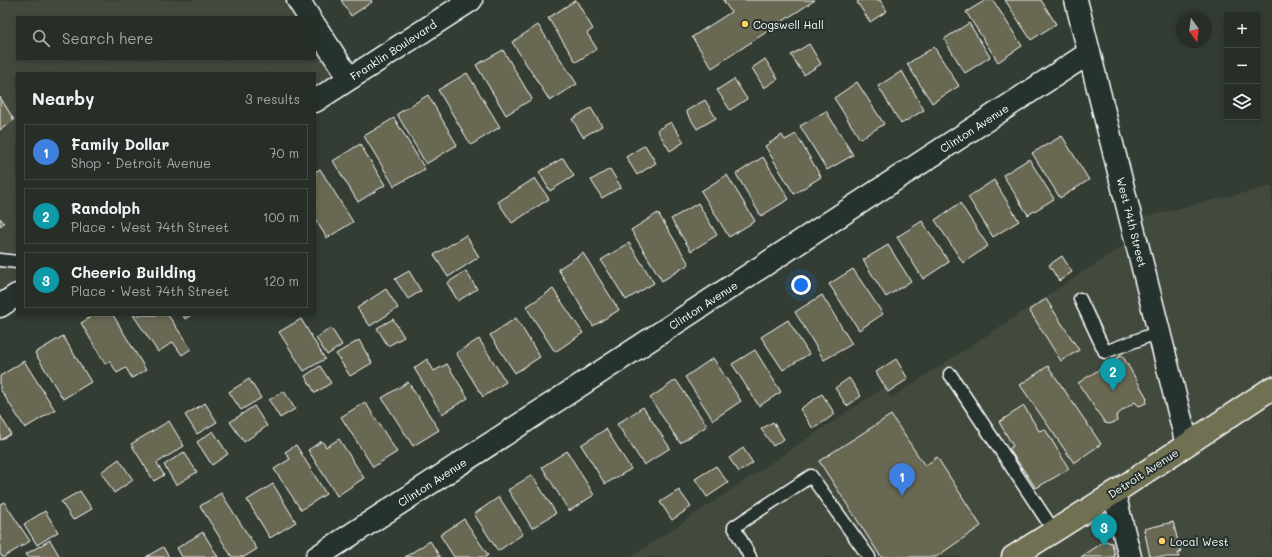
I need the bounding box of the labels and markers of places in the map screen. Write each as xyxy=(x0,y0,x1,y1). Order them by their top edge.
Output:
place label: Cogswell Hall xyxy=(753,17,824,32)
marker: Cogswell Hall xyxy=(740,19,750,29)
pin: 2 xyxy=(1100,358,1126,391)
pin: 1 xyxy=(889,463,915,496)
pin: 3 xyxy=(1091,514,1117,547)
place label: Local West xyxy=(1170,534,1229,549)
marker: Local West xyxy=(1157,536,1167,546)

